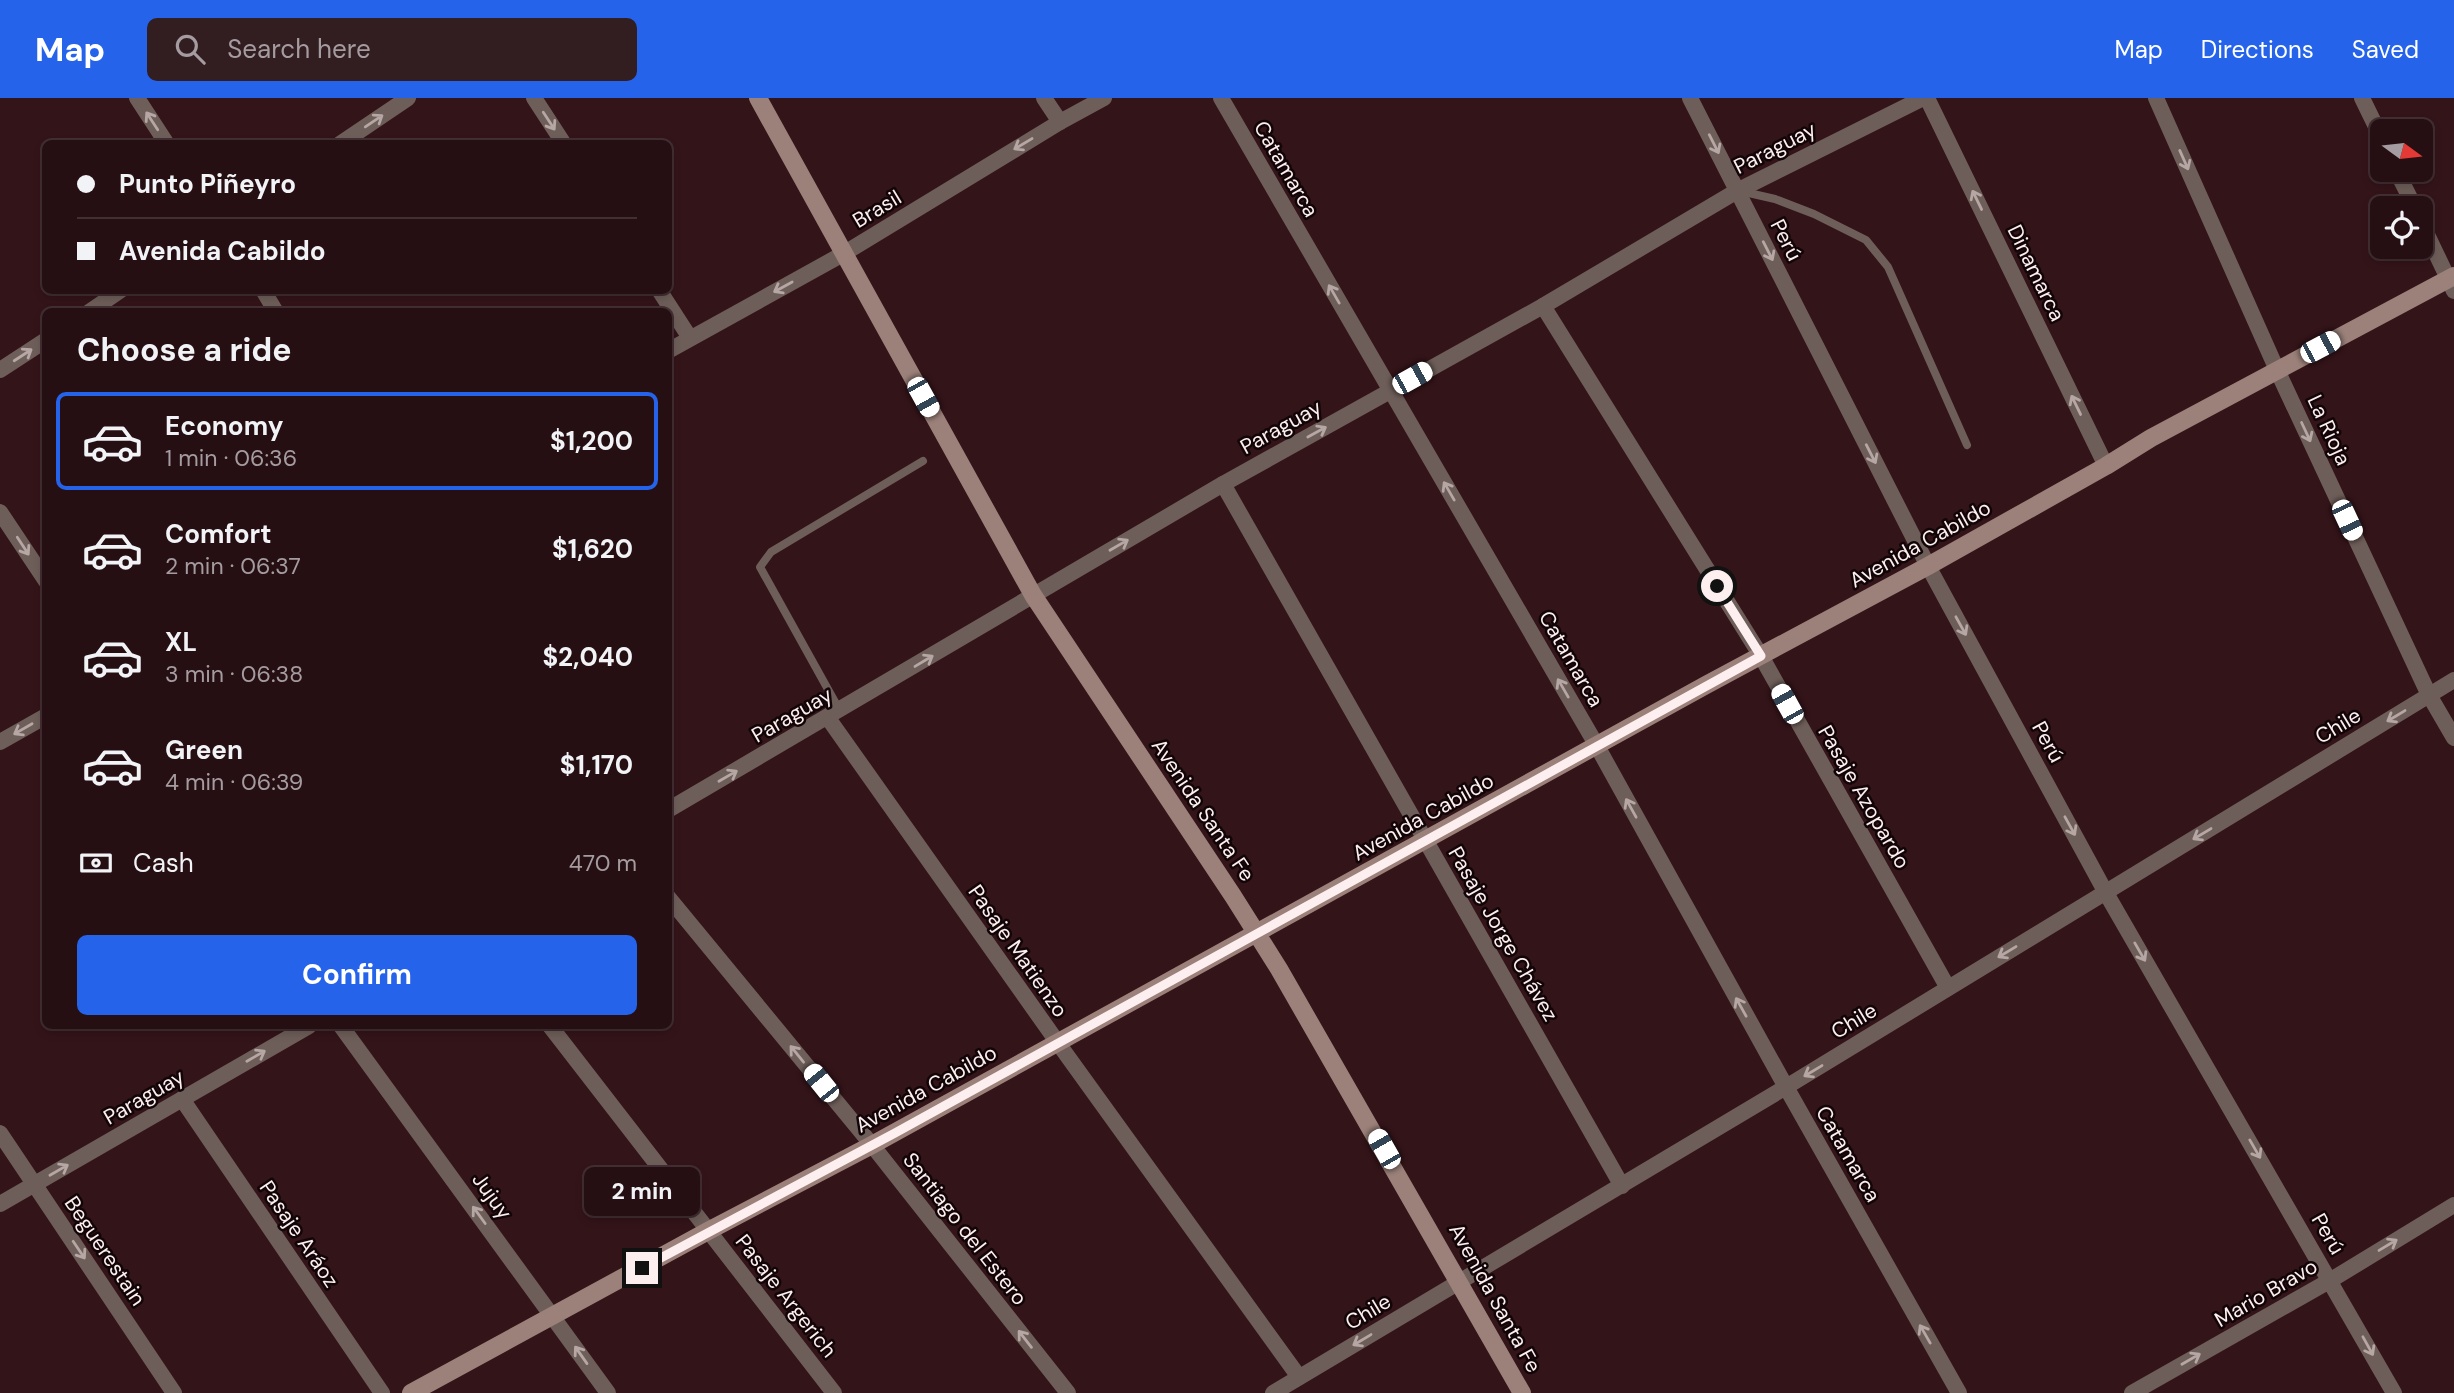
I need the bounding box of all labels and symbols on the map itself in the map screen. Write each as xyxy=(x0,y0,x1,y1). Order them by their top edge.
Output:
one-way arrow xyxy=(542,110,556,130)
one-way arrow xyxy=(145,111,159,131)
one-way arrow xyxy=(364,114,383,128)
street label: Paraguay xyxy=(1729,115,1821,181)
street label: Catamarca xyxy=(1247,116,1325,222)
north arrow xyxy=(2370,119,2432,182)
one-way arrow xyxy=(1707,133,1721,154)
one-way arrow xyxy=(1014,137,1034,151)
one-way arrow xyxy=(2178,149,2191,171)
street label: Brasil xyxy=(847,184,907,234)
one-way arrow xyxy=(1969,190,1983,211)
street label: Perú xyxy=(1764,214,1808,266)
street label: Dinamarca xyxy=(2001,220,2071,326)
one-way arrow xyxy=(1761,241,1775,261)
one-way arrow xyxy=(774,280,794,294)
one-way arrow xyxy=(1327,285,1341,305)
car xyxy=(2297,328,2344,366)
one-way arrow xyxy=(13,348,32,363)
car xyxy=(1389,359,1436,397)
car xyxy=(904,374,943,420)
street label: La Rioja xyxy=(2301,390,2357,470)
street label: Paraguay xyxy=(1235,393,1327,461)
one-way arrow xyxy=(2069,395,2083,416)
one-way arrow xyxy=(2300,420,2313,442)
one-way arrow xyxy=(1306,424,1326,438)
one-way arrow xyxy=(1864,443,1878,464)
one-way arrow xyxy=(1441,481,1455,501)
street label: Avenida Cabildo xyxy=(1844,494,1996,594)
car xyxy=(2329,497,2366,543)
one-way arrow xyxy=(16,536,30,556)
one-way arrow xyxy=(1109,537,1129,551)
route start xyxy=(1701,570,1733,602)
street label: Catamarca xyxy=(1532,606,1610,712)
one-way arrow xyxy=(1954,615,1968,636)
one-way arrow xyxy=(913,653,933,667)
one-way arrow xyxy=(1556,678,1570,698)
street label: Paraguay xyxy=(747,681,838,749)
car xyxy=(1768,681,1807,727)
street label: Chile xyxy=(2310,701,2366,751)
one-way arrow xyxy=(2386,709,2406,723)
street label: Perú xyxy=(2025,716,2071,768)
street label: Pasaje Azopardo xyxy=(1812,720,1916,874)
one-way arrow xyxy=(13,722,33,736)
street label: Avenida Santa Fe xyxy=(1145,733,1261,887)
street label: Avenida Cabildo xyxy=(1347,767,1499,867)
one-way arrow xyxy=(717,769,737,783)
one-way arrow xyxy=(1624,798,1638,819)
one-way arrow xyxy=(2064,815,2077,836)
one-way arrow xyxy=(2192,828,2212,842)
street label: Pasaje Jorge Chávez xyxy=(1442,842,1564,1026)
street label: Pasaje Matienzo xyxy=(962,879,1074,1023)
one-way arrow xyxy=(2134,941,2148,961)
one-way arrow xyxy=(1998,946,2018,960)
street label: Chile xyxy=(1826,996,1882,1046)
one-way arrow xyxy=(1734,998,1748,1018)
street label: Avenida Cabildo xyxy=(850,1039,1002,1139)
one-way arrow xyxy=(790,1046,805,1064)
one-way arrow xyxy=(245,1049,266,1062)
car xyxy=(800,1060,843,1106)
street label: Paraguay xyxy=(99,1063,190,1131)
one-way arrow xyxy=(1803,1064,1823,1078)
street label: Catamarca xyxy=(1809,1101,1887,1207)
car xyxy=(1365,1126,1404,1172)
one-way arrow xyxy=(2248,1138,2262,1158)
street label: Santiago del Estero xyxy=(896,1147,1034,1311)
one-way arrow xyxy=(49,1163,69,1177)
callout: 2 min xyxy=(584,1166,700,1216)
street label: Jujuy xyxy=(466,1167,519,1225)
street label: Pasaje Aráoz xyxy=(253,1175,345,1293)
street label: Beguerestain xyxy=(58,1191,152,1311)
one-way arrow xyxy=(472,1206,487,1225)
street label: Perú xyxy=(2305,1208,2351,1260)
street label: Avenida Santa Fe xyxy=(1442,1219,1548,1378)
street label: Pasaje Argerich xyxy=(729,1229,843,1363)
one-way arrow xyxy=(2378,1238,2398,1252)
one-way arrow xyxy=(73,1240,87,1260)
route end xyxy=(626,1252,658,1284)
street label: Mario Bravo xyxy=(2209,1252,2323,1334)
street label: Chile xyxy=(1340,1287,1396,1337)
one-way arrow xyxy=(1918,1324,1932,1344)
one-way arrow xyxy=(1018,1331,1033,1349)
one-way arrow xyxy=(1352,1333,1372,1347)
one-way arrow xyxy=(2362,1335,2375,1356)
one-way arrow xyxy=(573,1346,588,1365)
one-way arrow xyxy=(2181,1352,2201,1366)

